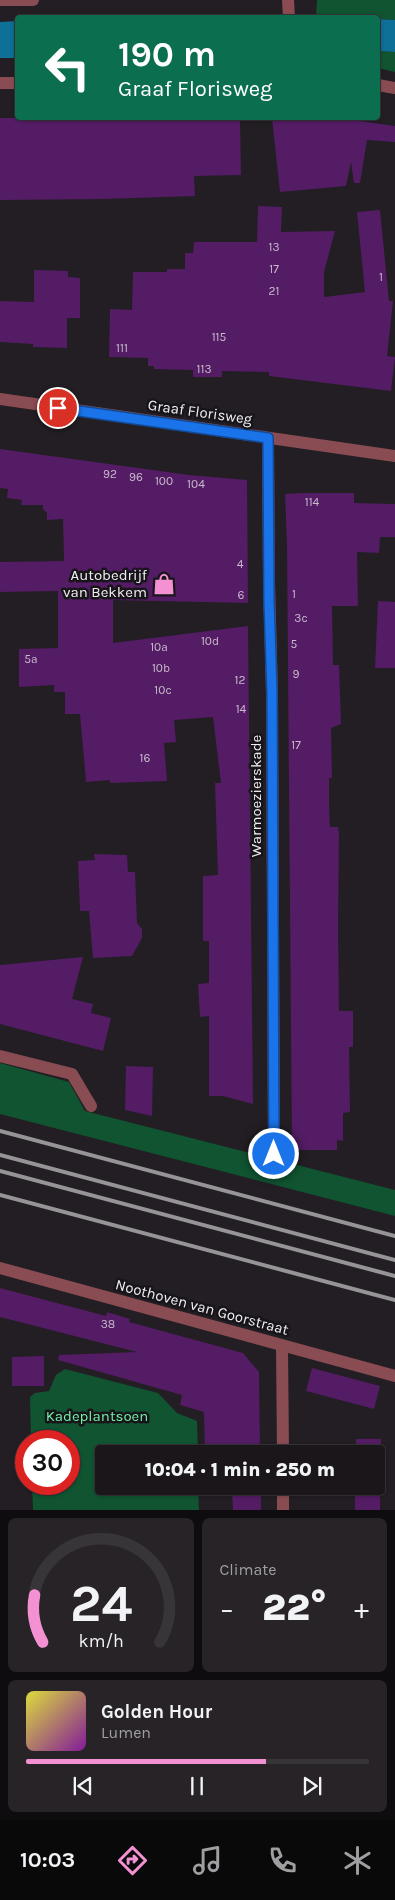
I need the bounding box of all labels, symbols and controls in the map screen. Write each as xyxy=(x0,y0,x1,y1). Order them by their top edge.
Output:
text: 190 m xyxy=(118,34,216,75)
icon: left xyxy=(35,35,100,100)
text: Graaf Florisweg xyxy=(118,76,273,102)
house number: 13 xyxy=(268,240,280,254)
house number: 17 xyxy=(269,262,279,276)
house number: 1 xyxy=(379,270,383,284)
house number: 21 xyxy=(269,284,279,298)
house number: 115 xyxy=(212,330,227,344)
house number: 111 xyxy=(116,341,128,355)
house number: 113 xyxy=(196,362,212,376)
pin xyxy=(37,387,79,429)
icon: arrive xyxy=(44,394,72,422)
street label: Graaf Florisweg xyxy=(147,396,254,428)
house number: 92 xyxy=(103,467,117,481)
house number: 96 xyxy=(129,470,143,484)
house number: 100 xyxy=(155,474,173,488)
house number: 104 xyxy=(187,477,205,491)
house number: 114 xyxy=(305,495,320,509)
house number: 4 xyxy=(237,557,244,571)
place label: Autobedrijf van Bekkem xyxy=(63,566,148,601)
shop icon: Autobedrijf van Bekkem xyxy=(151,571,177,597)
house number: 1 xyxy=(292,587,296,601)
house number: 6 xyxy=(238,588,245,602)
house number: 3c xyxy=(294,611,308,625)
house number: 10d xyxy=(201,634,219,648)
house number: 5 xyxy=(291,637,298,651)
house number: 10a xyxy=(150,640,168,654)
house number: 5a xyxy=(24,652,38,666)
house number: 10b xyxy=(152,661,170,675)
house number: 9 xyxy=(293,667,300,681)
house number: 12 xyxy=(235,673,246,687)
house number: 10c xyxy=(154,683,172,697)
house number: 14 xyxy=(236,702,247,716)
street label: Warmoezierskade xyxy=(247,735,265,857)
house number: 17 xyxy=(291,738,301,752)
house number: 16 xyxy=(140,751,151,765)
position arrow xyxy=(247,1127,299,1179)
street label: Noothoven van Goorstraat xyxy=(114,1275,291,1339)
house number: 38 xyxy=(101,1317,115,1331)
park label: Kadeplantsoen xyxy=(46,1407,148,1425)
speed limit sign: 30 xyxy=(15,1430,80,1495)
text: 10:04 · 1 min · 250 m xyxy=(145,1459,335,1481)
text: Climate xyxy=(220,1560,277,1579)
text: 24 xyxy=(70,1573,132,1634)
text: 22° xyxy=(262,1585,327,1630)
text: − xyxy=(220,1592,234,1625)
text: + xyxy=(354,1592,369,1625)
text: km/h xyxy=(78,1631,123,1652)
text: Golden Hour xyxy=(101,1701,212,1723)
text: Lumen xyxy=(101,1723,151,1742)
icon: previous xyxy=(69,1772,97,1800)
icon: pause xyxy=(183,1772,211,1800)
icon: next xyxy=(298,1772,326,1800)
icon: directions xyxy=(115,1843,150,1878)
icon: music xyxy=(190,1843,225,1878)
icon: phone xyxy=(265,1843,300,1878)
icon: climate xyxy=(340,1843,375,1878)
text: 10:03 xyxy=(20,1847,75,1873)

